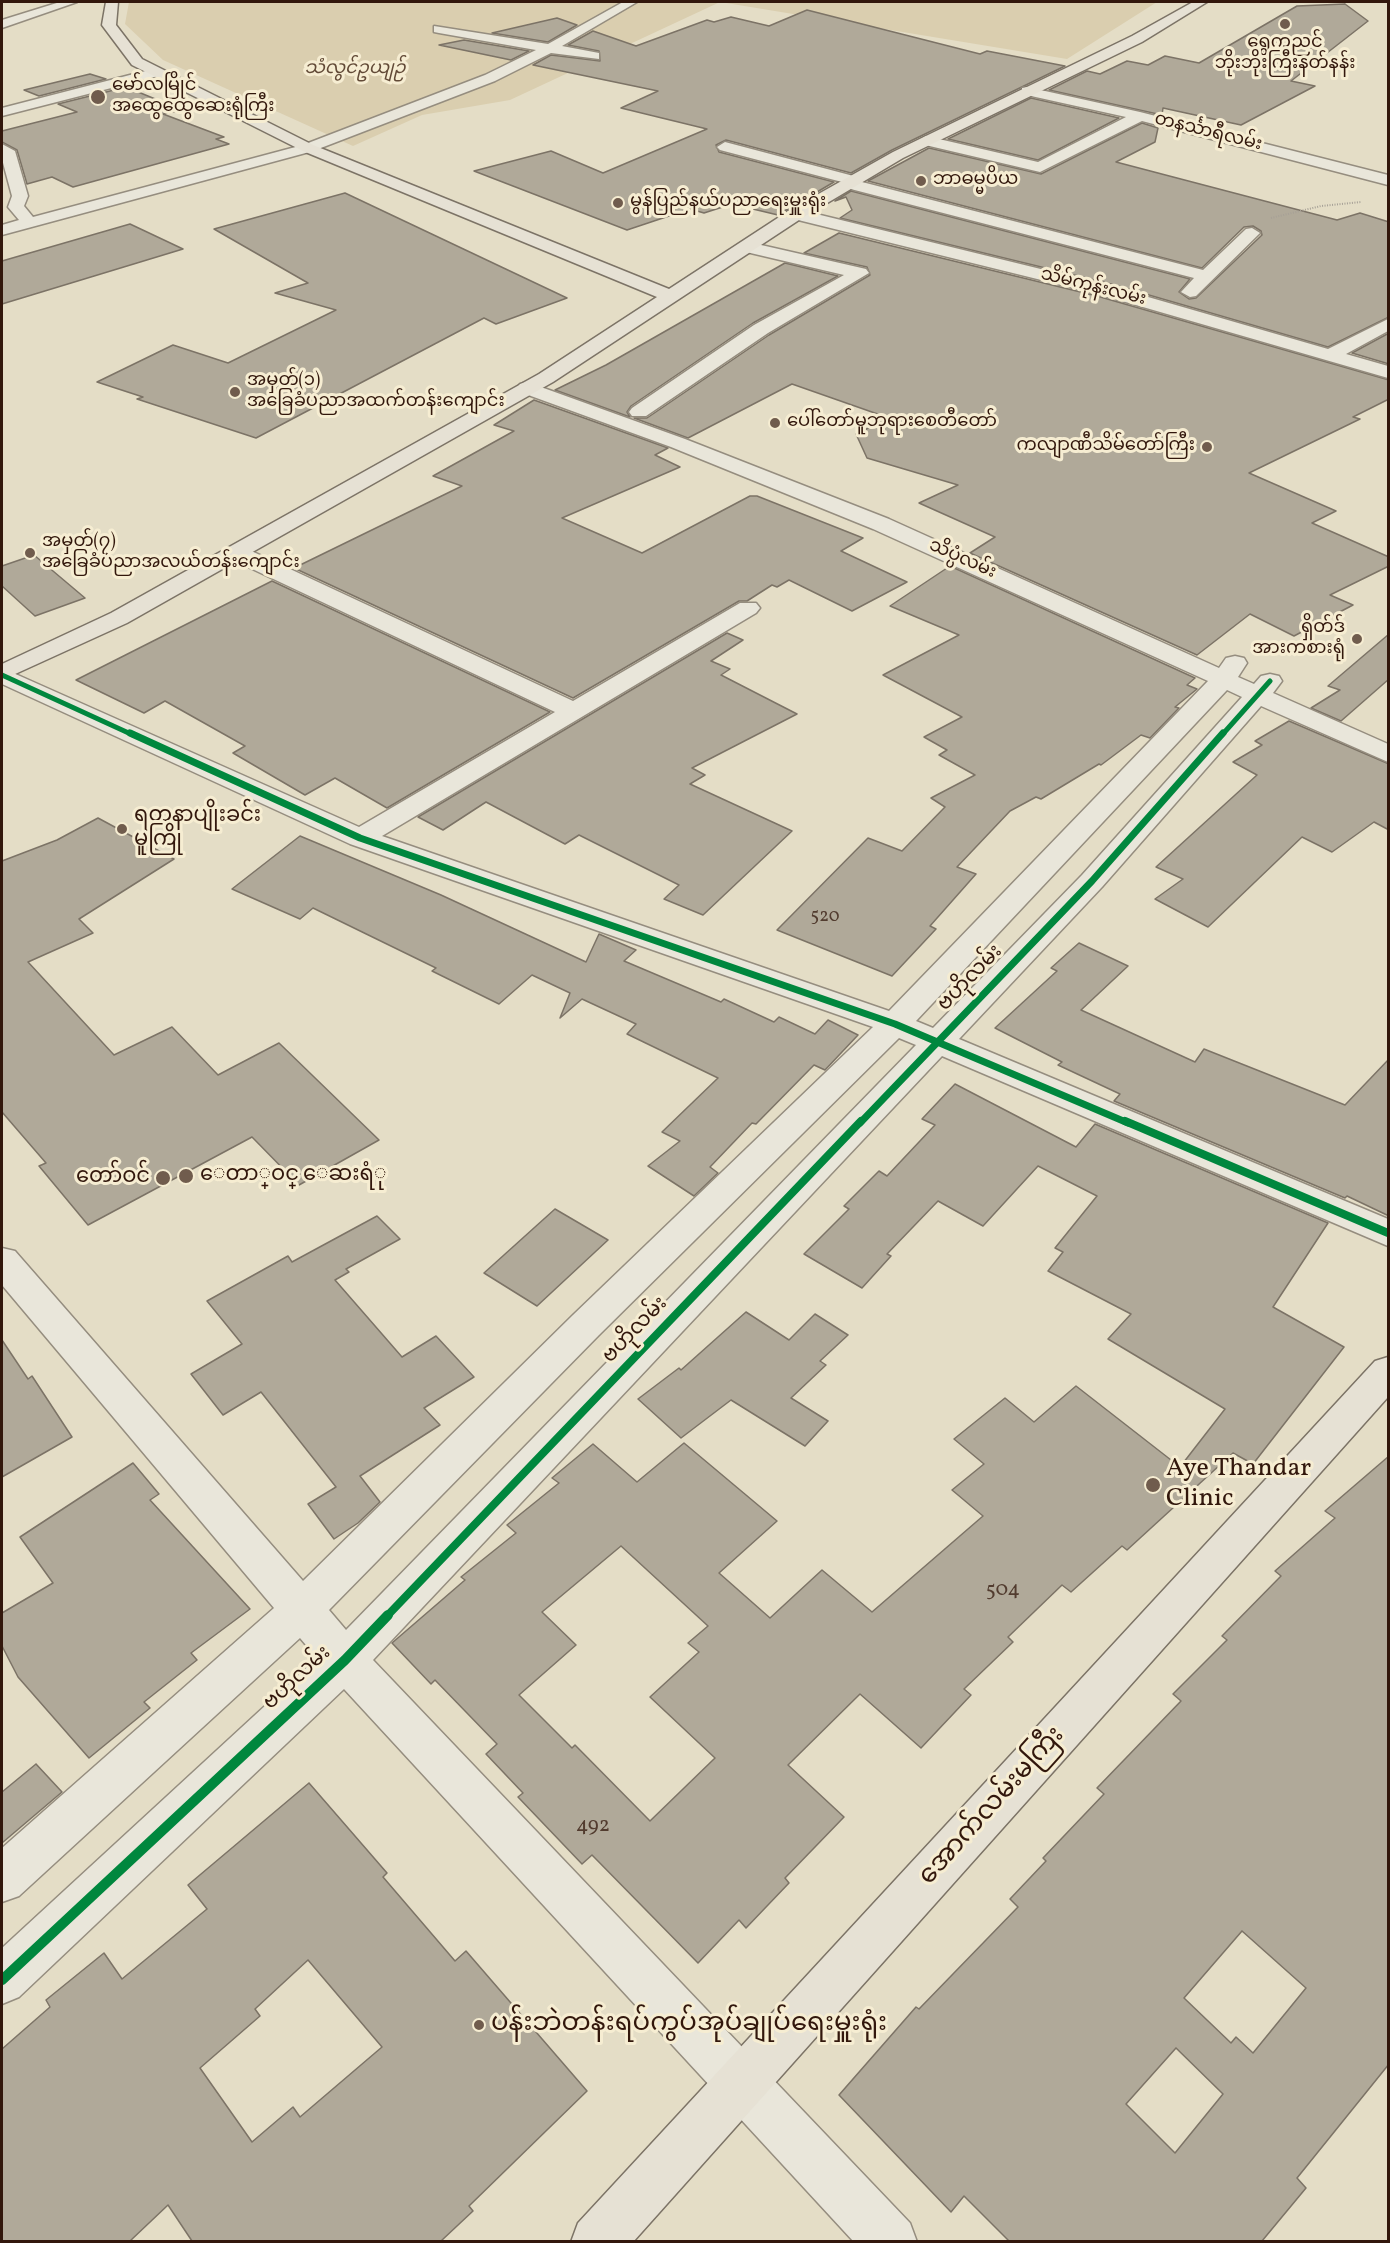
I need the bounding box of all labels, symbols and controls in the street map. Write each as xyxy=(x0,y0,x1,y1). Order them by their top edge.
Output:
marker: ရွှေကညင် ဘိုးဘိုးကြီးနတ်နန်း xyxy=(1278,17,1292,31)
place label: ရွှေကညင် ဘိုးဘိုးကြီးနတ်နန်း xyxy=(1215,33,1355,76)
park label: သံလွင်ဥယျဉ် xyxy=(305,59,405,81)
place label: မော်လမြိုင် အထွေထွေဆေးရုံကြီး xyxy=(112,76,274,118)
marker: မော်လမြိုင် အထွေထွေဆေးရုံကြီး xyxy=(89,88,107,106)
street label: တနင်္သာရီလမ်း xyxy=(1152,109,1264,157)
place label: ဘာဓမ္မပိယ xyxy=(933,170,1018,192)
marker: ဘာဓမ္မပိယ xyxy=(914,174,928,188)
place label: မွန်ပြည်နယ်ပညာရေးမှူးရုံး xyxy=(630,192,826,214)
marker: မွန်ပြည်နယ်ပညာရေးမှူးရုံး xyxy=(611,196,625,210)
street label: သိမ်ကုန်းလမ်း xyxy=(1038,264,1148,312)
place label: အမှတ်(၁) အခြေခံပညာအထက်တန်းကျောင်း xyxy=(247,371,505,413)
marker: အမှတ်(၁) အခြေခံပညာအထက်တန်းကျောင်း xyxy=(228,385,242,399)
place label: ပေါ်တော်မူဘုရားစေတီတော် xyxy=(787,412,997,434)
marker: ပေါ်တော်မူဘုရားစေတီတော် xyxy=(768,416,782,430)
place label: ကလျာဏီသိမ်တော်ကြီး xyxy=(1017,436,1195,458)
marker: ကလျာဏီသိမ်တော်ကြီး xyxy=(1200,440,1214,454)
place label: အမှတ်(၇) အခြေခံပညာအလယ်တန်းကျောင်း xyxy=(42,532,300,574)
street label: သိပ္ပံလမ်း xyxy=(925,536,999,584)
marker: အမှတ်(၇) အခြေခံပညာအလယ်တန်းကျောင်း xyxy=(23,546,37,560)
place label: ရှိတ်ဒ် အားကစားရုံ xyxy=(1252,618,1345,660)
marker: ရှိတ်ဒ် အားကစားရုံ xyxy=(1350,632,1364,646)
place label: ရတနာပျိုးခင်း မူကြို xyxy=(134,804,261,854)
marker: ရတနာပျိုးခင်း မူကြို xyxy=(115,822,129,836)
house number: 520 xyxy=(811,907,839,929)
street label: ဗဟိုလမ်း xyxy=(933,940,1009,1018)
place label: ေတာ္ဝင္ ေဆးရံု xyxy=(200,1163,386,1189)
place label: တော်ဝင် xyxy=(76,1165,150,1191)
marker: ေတာ္ဝင္ ေဆးရံု xyxy=(177,1167,195,1185)
marker: တော်ဝင် xyxy=(154,1169,172,1187)
street label: ဗဟိုလမ်း xyxy=(598,1292,674,1370)
place label: Aye Thandar Clinic xyxy=(1166,1454,1311,1516)
marker: Aye Thandar Clinic xyxy=(1144,1476,1162,1494)
house number: 504 xyxy=(986,1578,1020,1604)
street label: ဗဟိုလမ်း xyxy=(259,1642,337,1716)
street label: အောက်လမ်းမကြီး xyxy=(914,1721,1072,1893)
house number: 492 xyxy=(576,1814,610,1840)
place label: ပန်းဘဲတန်းရပ်ကွပ်အုပ်ချုပ်ရေးမှူးရုံး xyxy=(491,2009,887,2041)
marker: ပန်းဘဲတန်းရပ်ကွပ်အုပ်ချုပ်ရေးမှူးရုံး xyxy=(472,2018,486,2032)

